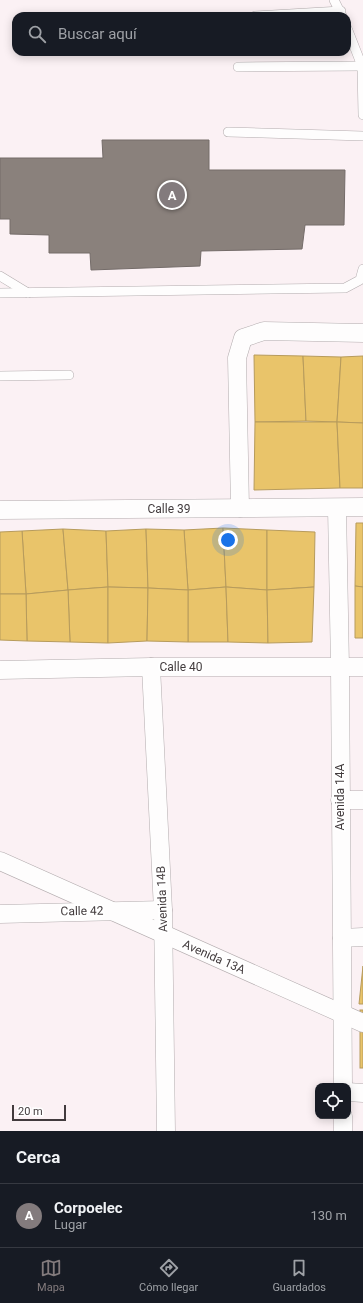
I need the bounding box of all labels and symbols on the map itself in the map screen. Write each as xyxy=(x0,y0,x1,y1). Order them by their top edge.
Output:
pin: A xyxy=(159,180,185,210)
street label: Calle 39 xyxy=(147,502,191,516)
your location xyxy=(218,530,238,550)
street label: Calle 40 xyxy=(159,660,203,674)
street label: Avenida 14A xyxy=(333,763,347,830)
street label: Avenida 14B xyxy=(154,866,170,932)
street label: Calle 42 xyxy=(60,904,104,918)
street label: Avenida 13A xyxy=(181,937,247,977)
scale bar xyxy=(12,1103,66,1122)

